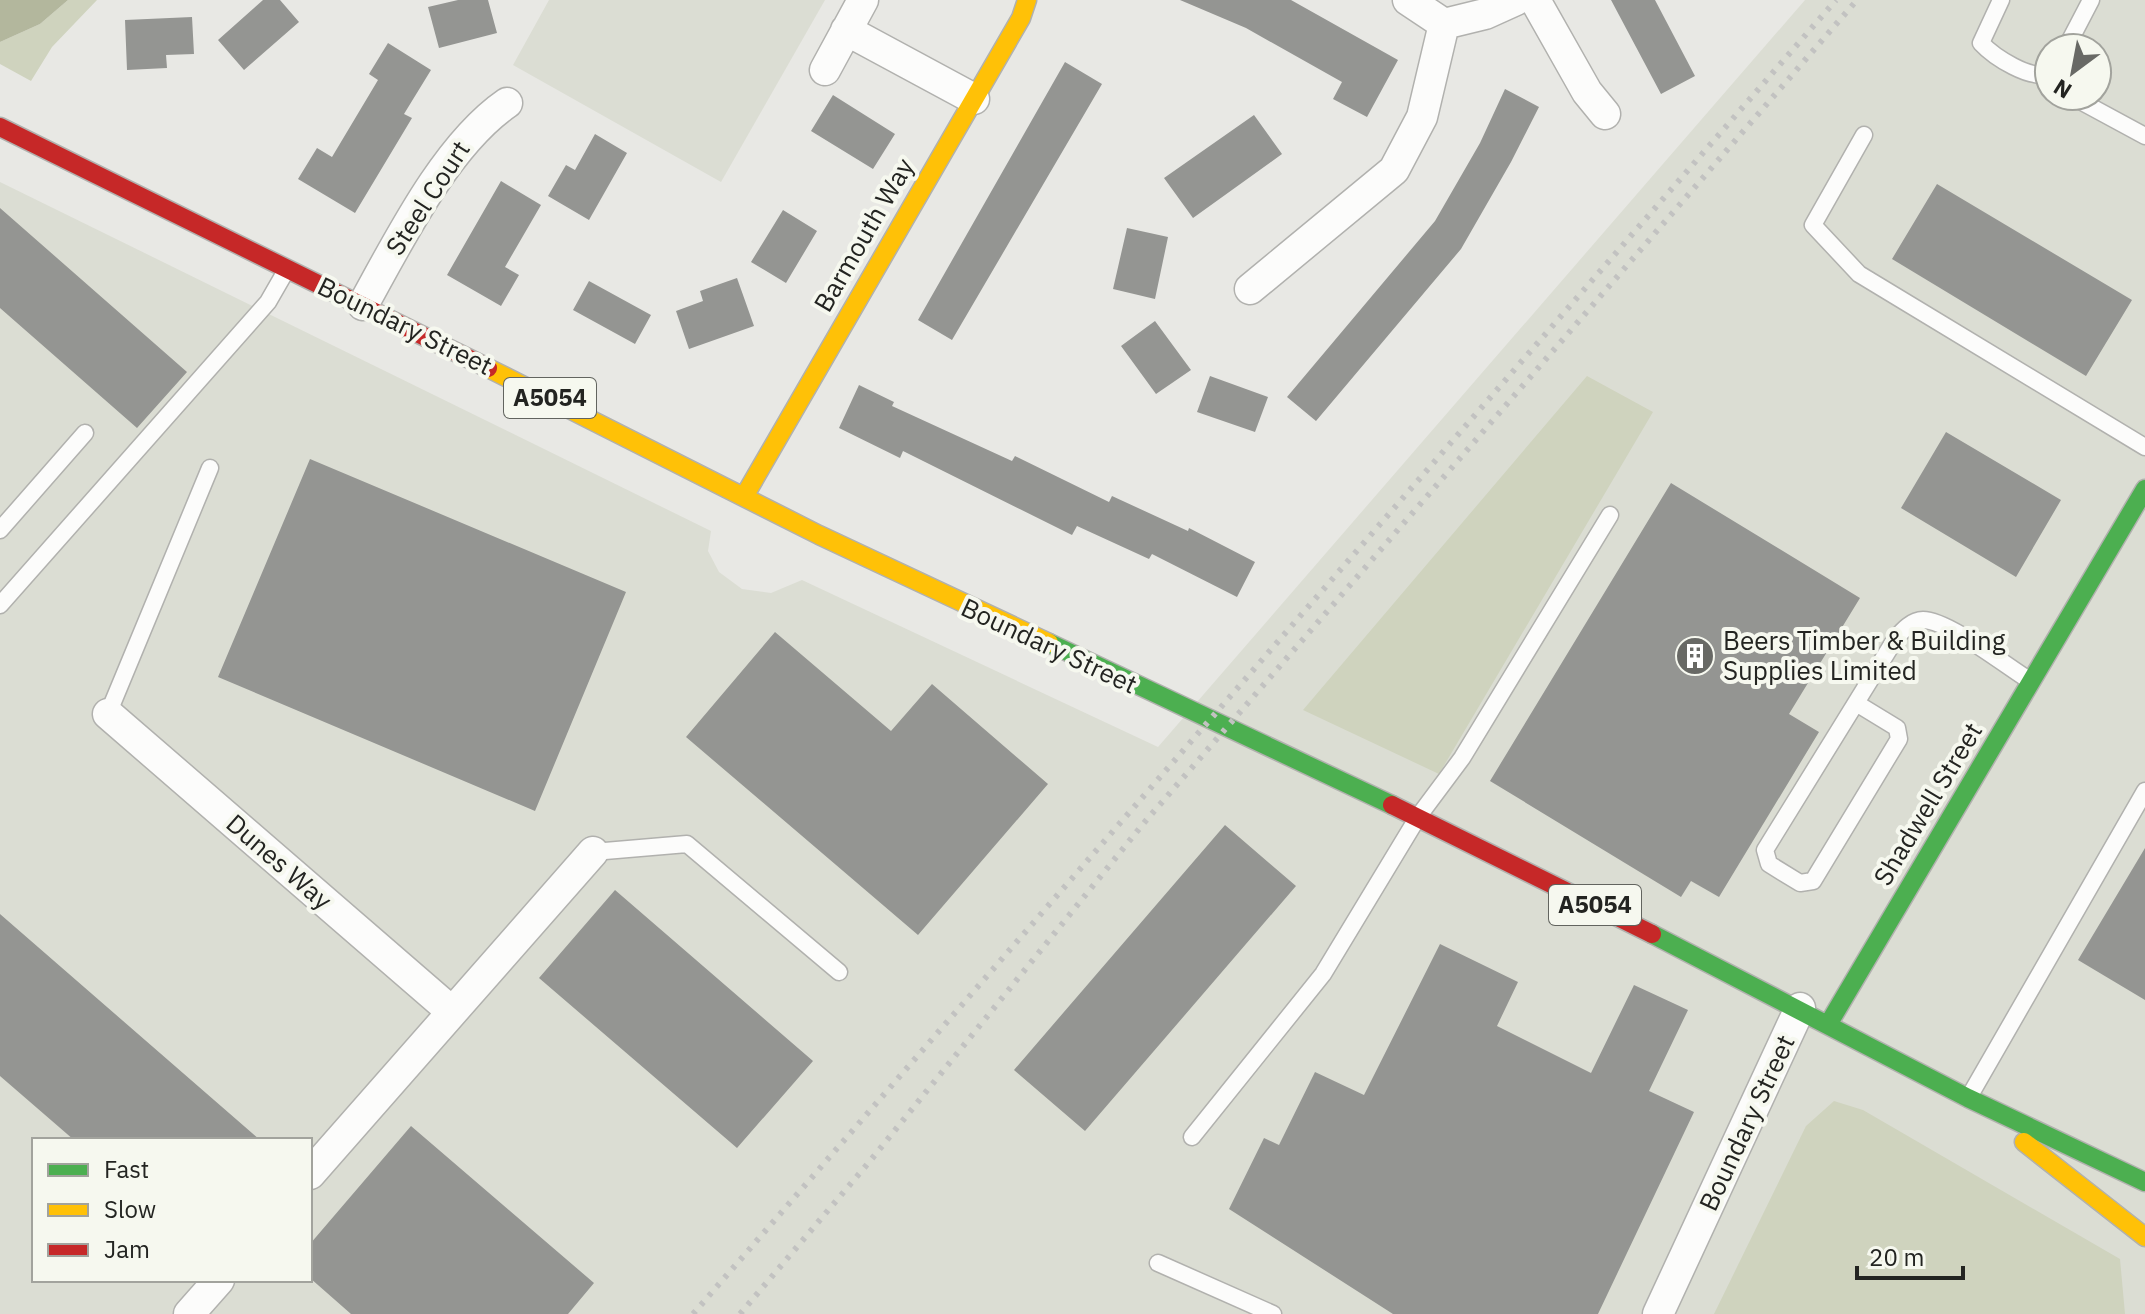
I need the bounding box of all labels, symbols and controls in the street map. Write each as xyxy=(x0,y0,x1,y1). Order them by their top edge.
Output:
north arrow xyxy=(2033,32,2113,112)
text: N xyxy=(2048,73,2077,106)
street label: Steel Court xyxy=(377,134,477,261)
street label: Barmouth Way xyxy=(805,151,921,318)
street label: Boundary Street xyxy=(312,268,498,382)
road number: A5054 xyxy=(504,378,596,418)
street label: Boundary Street xyxy=(956,589,1143,701)
place label: Beers Timber & Building Supplies Limited xyxy=(1723,623,2006,687)
building icon: Beers Timber & Building Supplies Limited xyxy=(1674,635,1716,677)
street label: Shadwell Street xyxy=(1865,716,1989,891)
street label: Dunes Way xyxy=(220,806,340,917)
road number: A5054 xyxy=(1549,885,1641,925)
street label: Boundary Street xyxy=(1690,1029,1802,1216)
legend xyxy=(32,1138,312,1282)
text: Fast xyxy=(104,1153,149,1185)
text: Slow xyxy=(104,1193,156,1225)
scale bar xyxy=(1857,1230,1963,1280)
text: Jam xyxy=(104,1233,150,1265)
text: 20 m xyxy=(1869,1241,1924,1273)

